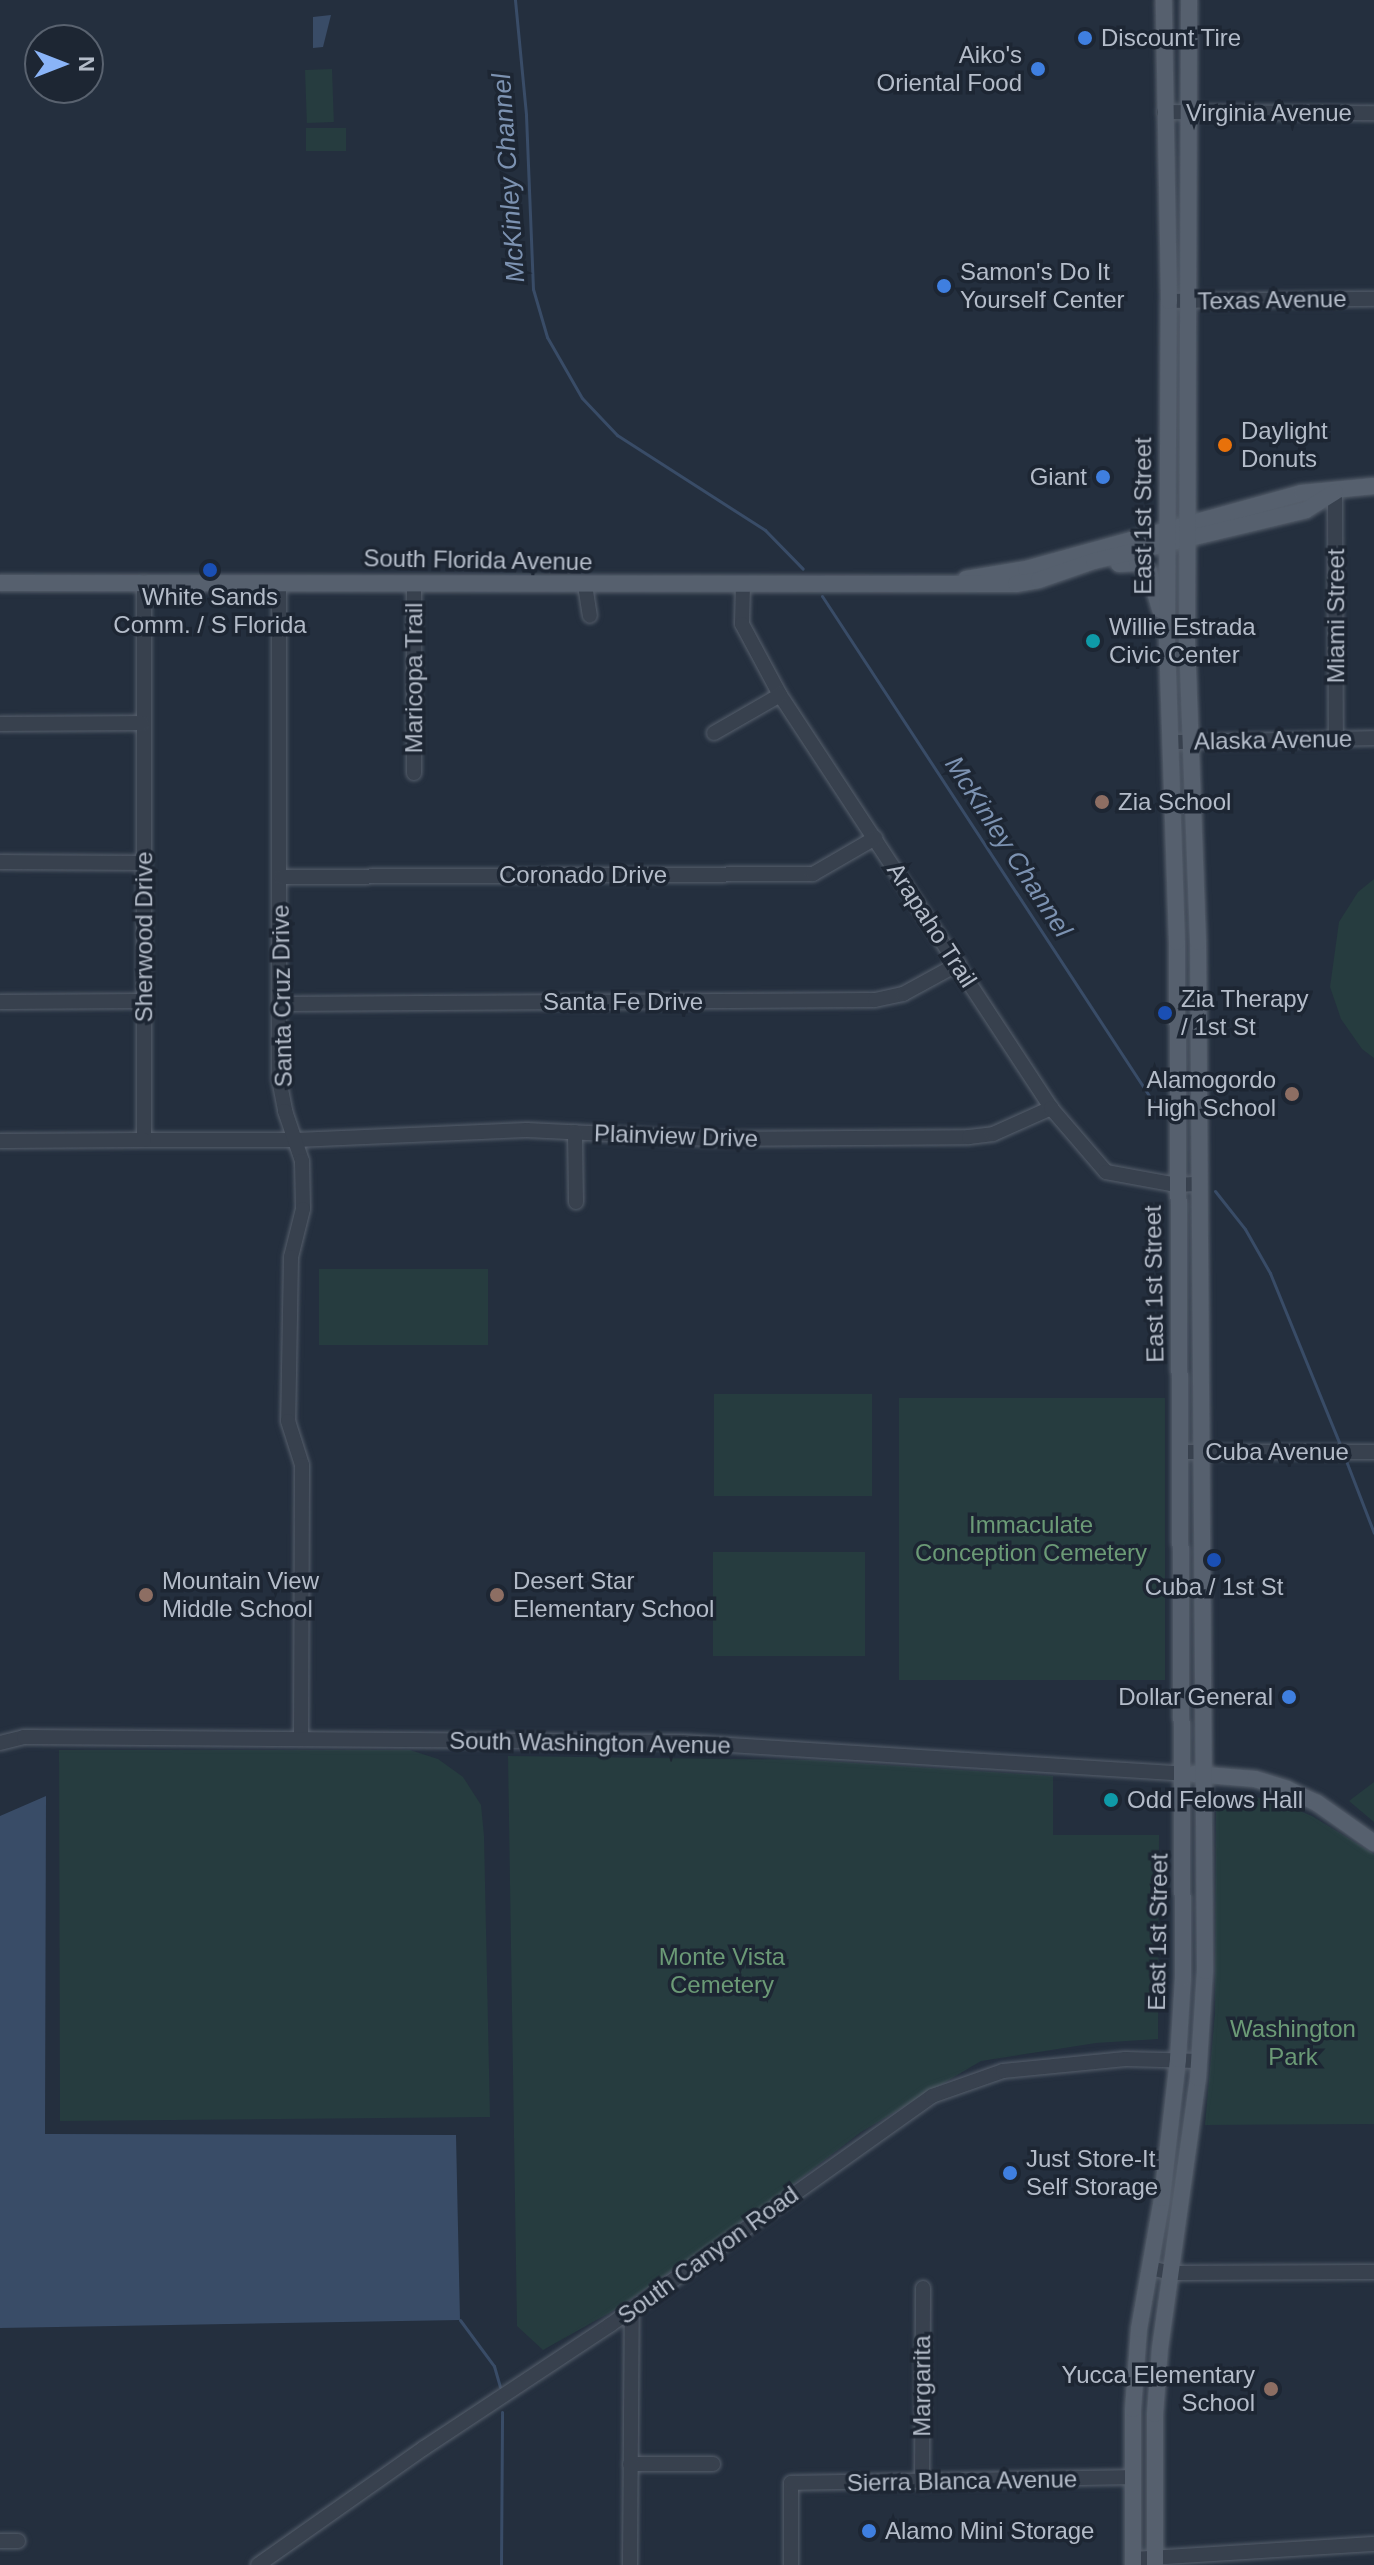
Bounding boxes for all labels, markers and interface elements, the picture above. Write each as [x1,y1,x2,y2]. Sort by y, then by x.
north arrow [24,24,104,104]
place label: Discount Tire [1101,24,1241,52]
marker: Discount Tire [1076,29,1094,47]
place label: Aiko's Oriental Food [877,41,1022,97]
text: N [74,56,99,72]
marker: Aiko's Oriental Food [1029,60,1047,78]
water label: McKinley Channel [486,72,532,284]
street label: Virginia Avenue [1185,99,1353,127]
place label: Samon's Do It Yourself Center [960,258,1125,314]
marker: Samon's Do It Yourself Center [935,277,953,295]
street label: Texas Avenue [1197,284,1347,316]
place label: Daylight Donuts [1241,417,1328,473]
marker: Daylight Donuts [1216,436,1234,454]
street label: East 1st Street [1129,437,1157,595]
place label: Giant [1030,463,1087,491]
marker: Giant [1094,468,1112,486]
street label: South Florida Avenue [363,544,593,576]
street label: Miami Street [1322,549,1350,683]
marker: White Sands Comm. / S Florida [201,561,219,579]
place label: White Sands Comm. / S Florida [113,583,307,639]
street label: Maricopa Trail [400,602,428,754]
place label: Willie Estrada Civic Center [1109,613,1256,669]
marker: Willie Estrada Civic Center [1084,632,1102,650]
street label: Alaska Avenue [1193,724,1353,756]
water label: McKinley Channel [938,751,1078,943]
place label: Zia School [1118,788,1231,816]
marker: Zia School [1093,793,1111,811]
street label: Sherwood Drive [130,852,158,1022]
street label: Arapaho Trail [881,857,983,993]
street label: Coronado Drive [499,861,667,889]
street label: Santa Cruz Drive [266,904,298,1088]
place label: Zia Therapy / 1st St [1181,985,1309,1041]
street label: Santa Fe Drive [543,988,703,1016]
marker: Zia Therapy / 1st St [1156,1004,1174,1022]
place label: Alamogordo High School [1147,1066,1276,1122]
marker: Alamogordo High School [1283,1085,1301,1103]
street label: Plainview Drive [594,1119,758,1153]
street label: East 1st Street [1138,1205,1170,1363]
street label: Cuba Avenue [1204,1438,1350,1466]
park label: Immaculate Conception Cemetery [915,1511,1147,1567]
marker: Cuba / 1st St [1205,1551,1223,1569]
place label: Mountain View Middle School [162,1567,319,1623]
place label: Desert Star Elementary School [513,1567,714,1623]
place label: Cuba / 1st St [1145,1573,1283,1601]
marker: Mountain View Middle School [137,1586,155,1604]
marker: Desert Star Elementary School [488,1586,506,1604]
place label: Dollar General [1118,1683,1273,1711]
marker: Dollar General [1280,1688,1298,1706]
street label: South Washington Avenue [448,1726,732,1760]
place label: Odd Felows Hall [1127,1786,1303,1814]
marker: Odd Felows Hall [1102,1791,1120,1809]
street label: East 1st Street [1142,1853,1174,2011]
park label: Monte Vista Cemetery [659,1943,785,1999]
park label: Washington Park [1230,2015,1356,2071]
place label: Just Store-It Self Storage [1026,2145,1158,2201]
marker: Just Store-It Self Storage [1001,2164,1019,2182]
street label: South Canyon Road [612,2180,804,2330]
street label: Margarita [908,2335,936,2437]
place label: Yucca Elementary School [1062,2361,1255,2417]
marker: Yucca Elementary School [1262,2380,1280,2398]
street label: Sierra Blanca Avenue [846,2465,1078,2497]
place label: Alamo Mini Storage [885,2517,1094,2545]
marker: Alamo Mini Storage [860,2522,878,2540]

